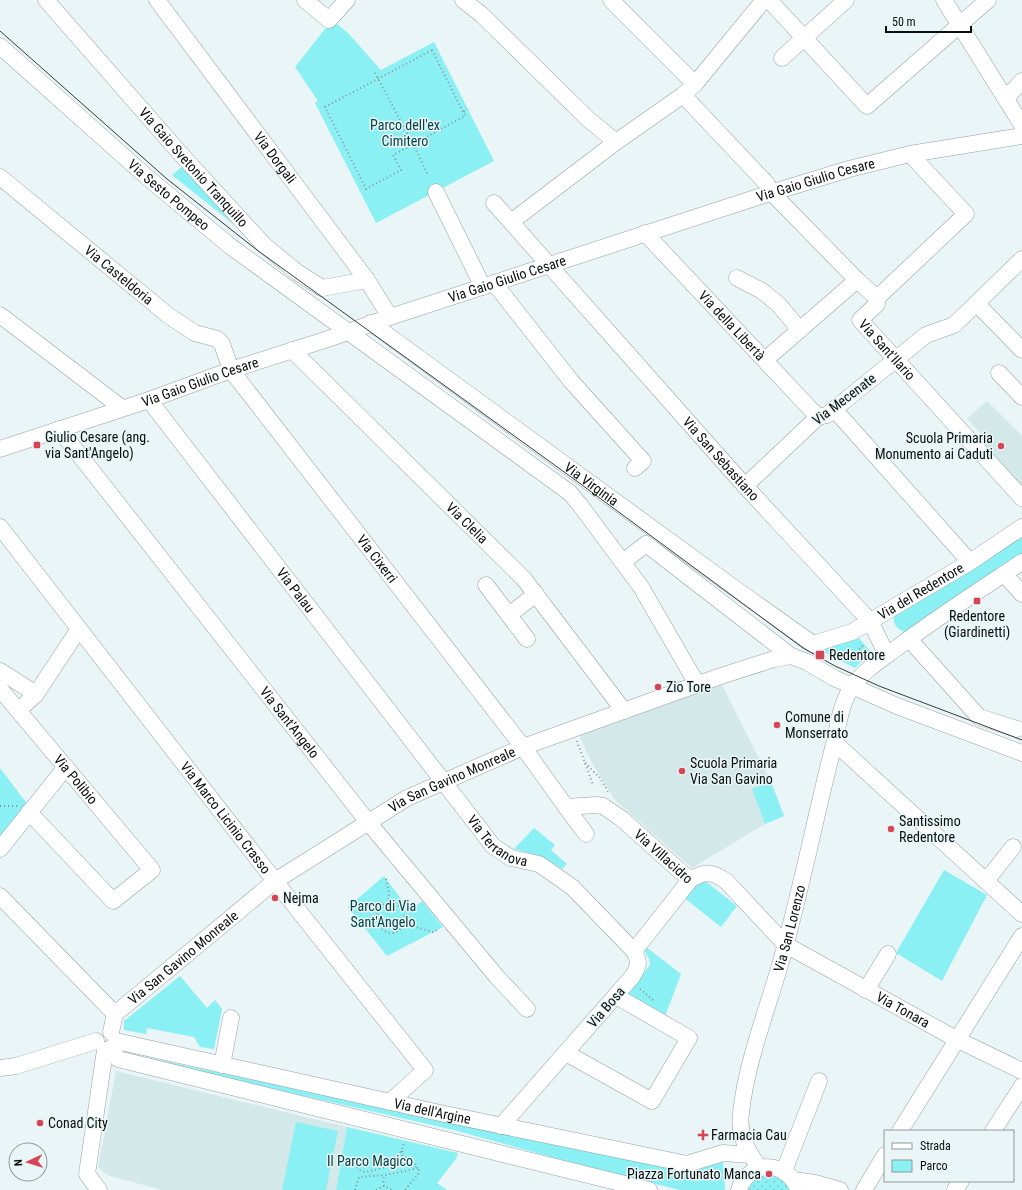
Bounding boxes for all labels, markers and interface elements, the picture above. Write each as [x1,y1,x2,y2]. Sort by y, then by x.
scale bar [886,8,971,34]
text: 50 m [892,15,916,29]
street label: Via Gaio Svetonio Tranquillo [136,104,251,230]
park label: Parco dell'ex Cimitero [370,117,440,149]
street label: Via Dorgali [251,129,300,187]
street label: Via Gaio Giulio Cesare [754,155,877,205]
street label: Via Sesto Pompeo [125,156,213,234]
street label: Via Casteldoria [81,242,157,308]
street label: Via Gaio Giulio Cesare [446,252,568,305]
street label: Via della Libertà [695,287,769,364]
street label: Via Sant'Ilario [855,316,919,383]
street label: Via Gaio Giulio Cesare [140,354,261,410]
street label: Via Mecenate [809,370,879,428]
street label: Via San Sebastiano [680,414,762,504]
place label: Giulio Cesare (ang. via Sant'Angelo) [45,429,150,462]
place label: Scuola Primaria Monumento ai Caduti [875,430,993,462]
marker: Giulio Cesare (ang. via Sant'Angelo) [32,440,42,450]
marker: Scuola Primaria Monumento ai Caduti [996,441,1006,451]
street label: Via Virginia [561,459,622,509]
street label: Via Clelia [443,499,491,547]
street label: Via Cixerri [354,532,401,586]
street label: Via del Redentore [875,559,967,623]
street label: Via Palau [273,565,318,616]
marker: Redentore (Giardinetti) [972,596,982,606]
place label: Redentore (Giardinetti) [944,608,1010,641]
place label: Redentore [829,647,885,663]
marker: Redentore [814,649,826,661]
place label: Zio Tore [666,679,711,695]
marker: Zio Tore [653,682,663,692]
street label: Via Sant'Angelo [257,683,322,761]
place label: Comune di Monserrato [785,709,848,741]
marker: Comune di Monserrato [772,720,782,730]
street label: Via San Gavino Monreale [386,743,518,816]
street label: Via Polibio [51,752,101,807]
place label: Scuola Primaria Via San Gavino [690,755,777,787]
street label: Via Marco Licinio Crasso [177,758,274,877]
marker: Scuola Primaria Via San Gavino [677,766,687,776]
street label: Via Terranova [464,812,529,869]
place label: Santissimo Redentore [899,813,961,845]
marker: Santissimo Redentore [886,824,896,834]
street label: Via Villacidro [631,826,696,887]
street label: Via San Lorenzo [770,883,808,974]
place label: Nejma [283,890,319,906]
marker: Nejma [270,893,280,903]
park label: Parco di Via Sant'Angelo [350,898,416,930]
street label: Via San Gavino Monreale [125,907,242,1008]
street label: Via Bosa [584,983,628,1031]
street label: Via Tonara [873,988,932,1031]
street label: Via dell'Argine [392,1095,473,1127]
place label: Conad City [48,1115,108,1131]
marker: Conad City [35,1118,45,1128]
place label: Farmacia Cau [711,1127,787,1143]
marker: Farmacia Cau [698,1130,708,1140]
legend [884,1130,1014,1182]
text: Strada [920,1139,951,1153]
north arrow [8,1142,48,1182]
park label: Il Parco Magico [327,1153,413,1169]
text: N [12,1159,25,1166]
text: Parco [920,1159,947,1173]
place label: Piazza Fortunato Manca [627,1166,761,1182]
marker: Piazza Fortunato Manca [764,1169,774,1179]

